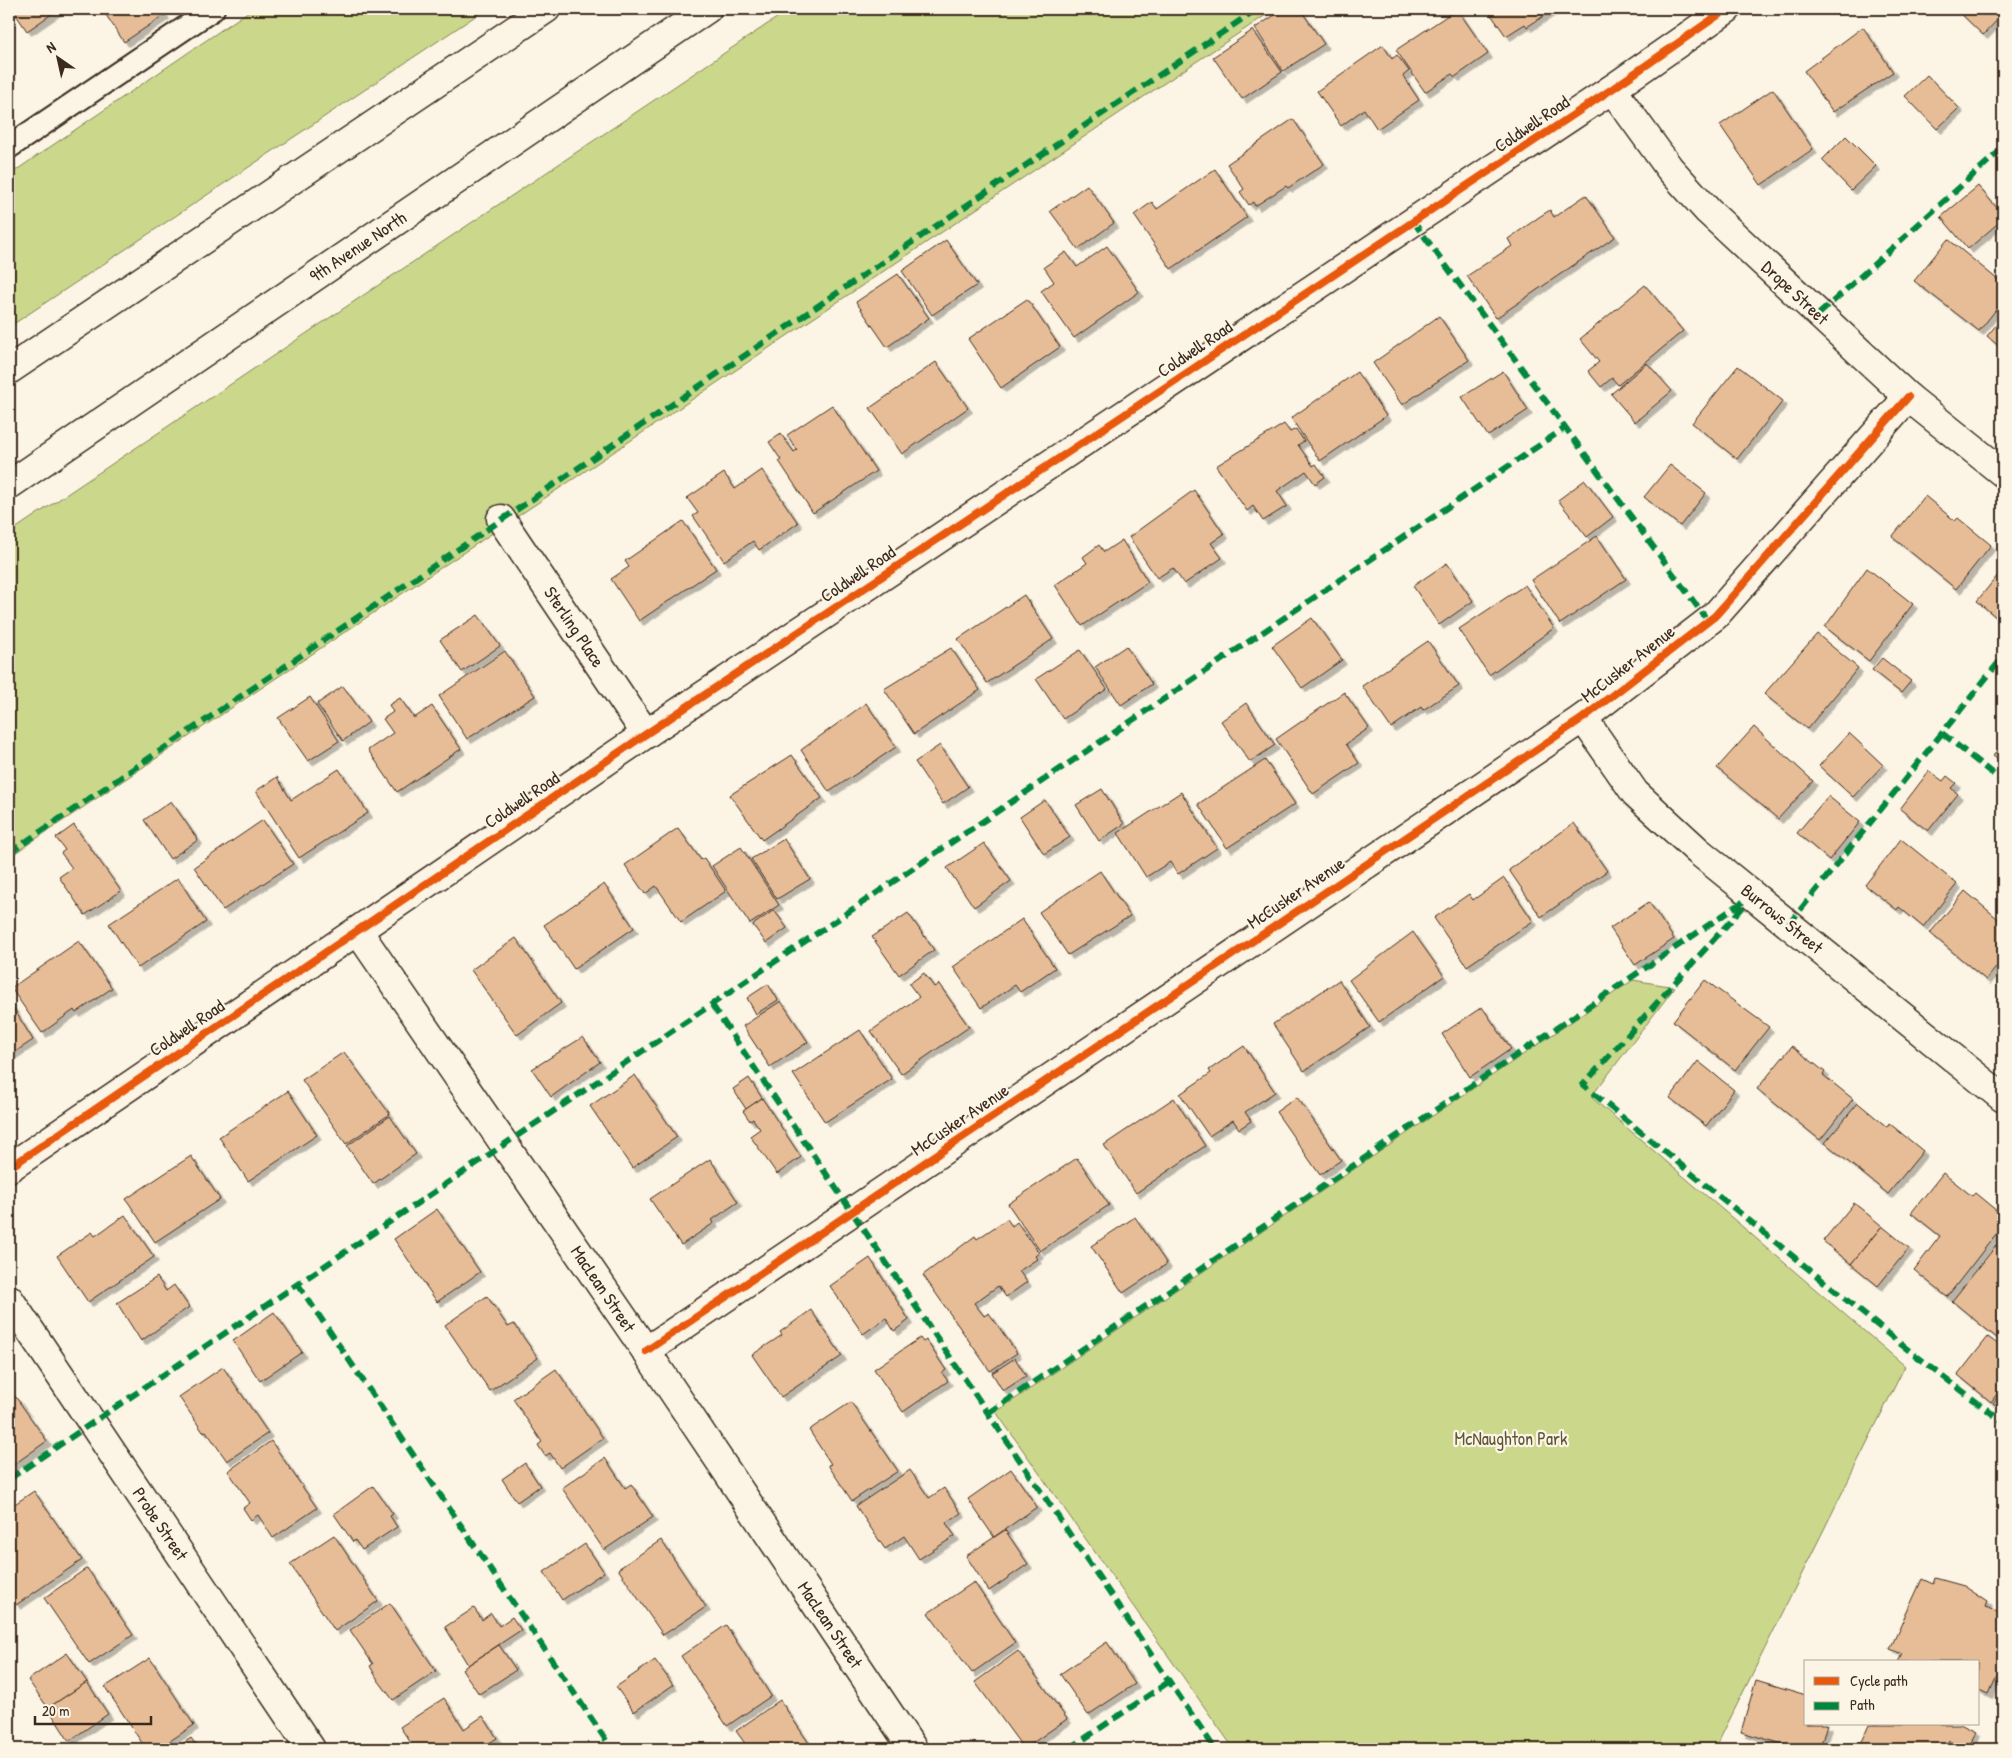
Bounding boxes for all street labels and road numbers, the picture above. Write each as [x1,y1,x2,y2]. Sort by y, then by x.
street label: Coldwell Road [1489,89,1574,158]
street label: 9th Avenue North [304,205,411,288]
street label: Drope Street [1756,255,1835,331]
street label: Coldwell Road [1152,314,1237,383]
street label: Coldwell Road [815,539,900,608]
street label: Sterling Place [538,581,611,672]
street label: McCusker Avenue [1575,619,1680,708]
street label: Coldwell Road [479,765,564,834]
street label: McCusker Avenue [1242,851,1350,935]
street label: Burrows Street [1736,878,1829,960]
street label: Coldwell Road [144,993,229,1062]
street label: McCusker Avenue [906,1078,1014,1162]
street label: MacLean Street [565,1240,642,1338]
street label: Probe Street [127,1482,195,1566]
street label: MacLean Street [792,1576,869,1674]

